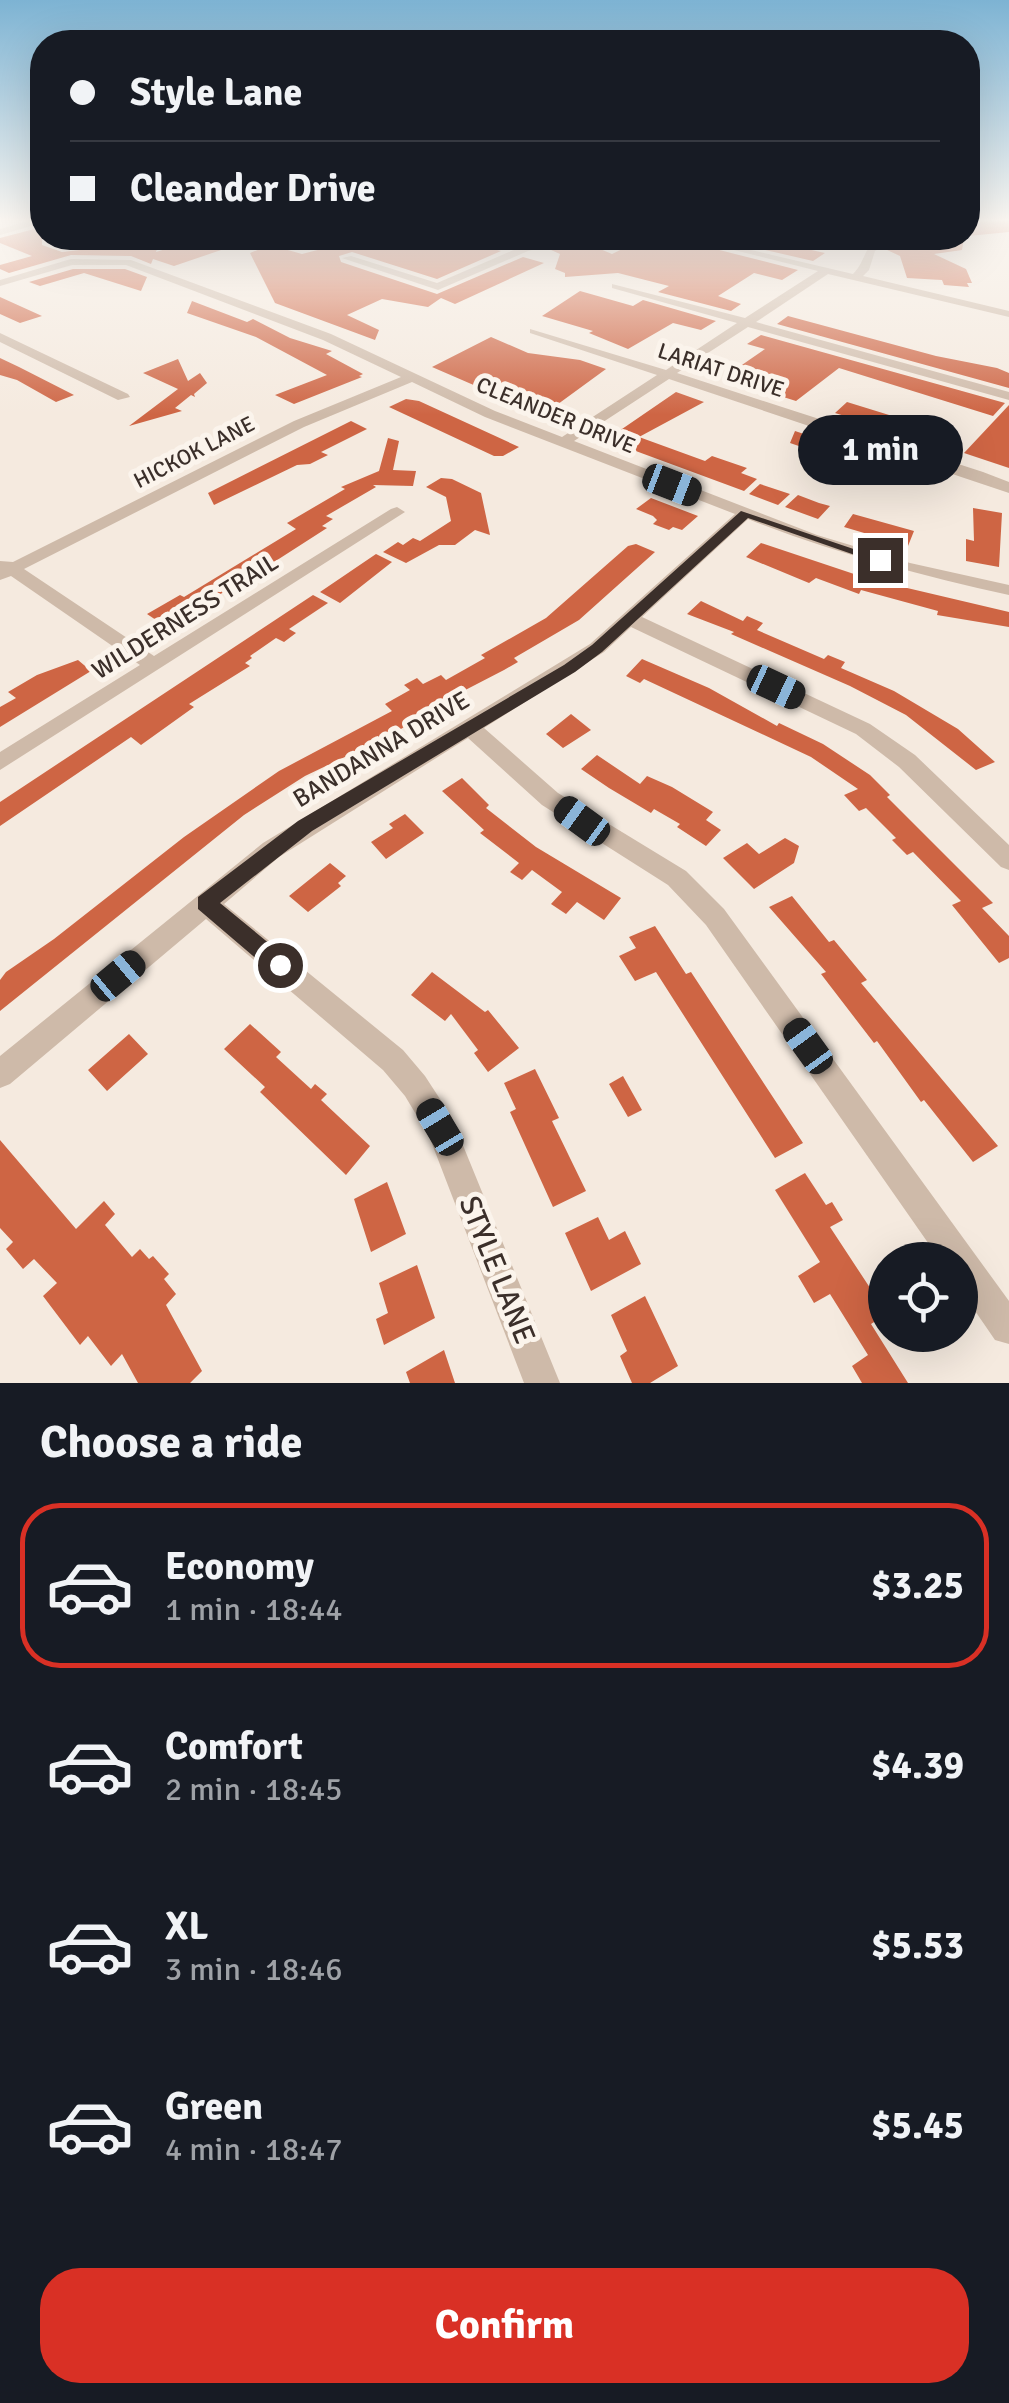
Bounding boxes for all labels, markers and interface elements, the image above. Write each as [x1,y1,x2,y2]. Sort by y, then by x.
text: Style Lane [130,69,302,116]
text: Cleander Drive [130,165,376,212]
street label: LARIAT DRIVE [654,337,788,403]
street label: CLEANDER DRIVE [473,371,639,459]
street label: HICKOK LANE [129,410,259,494]
callout: 1 min [798,415,962,485]
text: 1 min [842,430,919,469]
car [639,460,705,510]
route end [858,538,903,583]
street label: WILDERNESS TRAIL [86,546,284,686]
car [742,661,810,713]
street label: BANDANNA DRIVE [287,684,475,814]
car [549,791,615,851]
route start [258,943,303,988]
car [85,945,151,1007]
car [778,1013,838,1079]
car [412,1094,468,1160]
street label: STYLE LANE [451,1191,543,1349]
map controls [868,1242,978,1352]
button: locate [868,1242,978,1352]
text: Choose a ride [40,1415,303,1470]
icon: car [45,1541,135,1631]
text: Economy [165,1543,314,1590]
text: $3.25 [871,1562,964,1609]
text: 1 min · 18:44 [165,1590,343,1629]
icon: car [45,1721,135,1811]
text: Comfort [165,1723,303,1770]
text: $4.39 [871,1742,964,1789]
text: 2 min · 18:45 [165,1770,343,1809]
icon: car [45,1901,135,1991]
text: XL [165,1903,208,1950]
text: $5.53 [871,1922,964,1969]
text: 3 min · 18:46 [165,1950,343,1989]
icon: car [45,2081,135,2171]
text: Green [165,2083,263,2130]
text: $5.45 [871,2102,964,2149]
text: 4 min · 18:47 [165,2130,343,2169]
button: Confirm [40,2268,969,2383]

